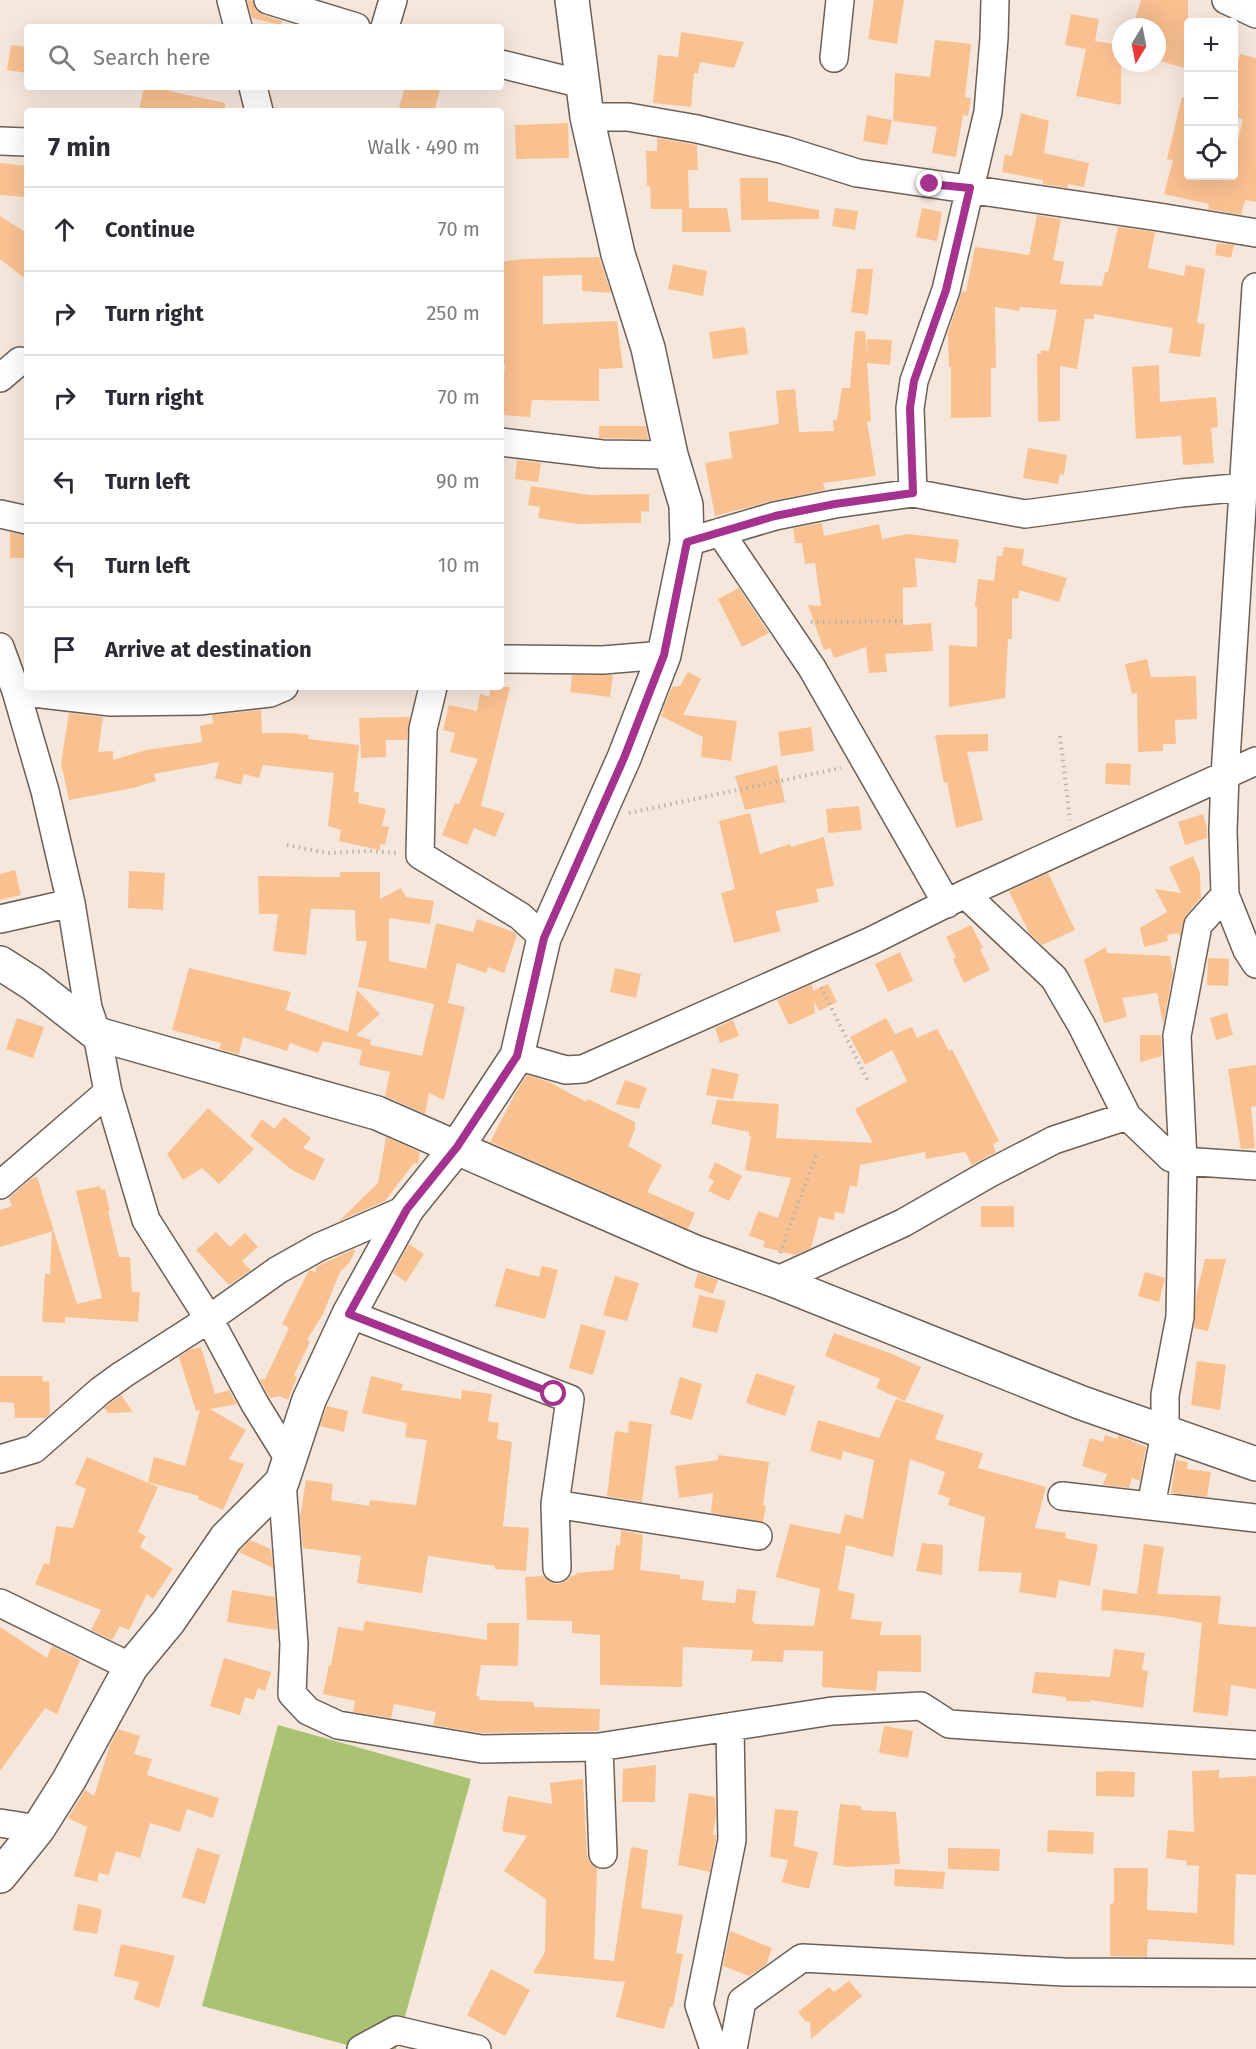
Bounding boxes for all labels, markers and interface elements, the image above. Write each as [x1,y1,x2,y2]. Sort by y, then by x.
north arrow [1112,18,1166,72]
map controls [1184,18,1238,180]
button: + [1184,18,1238,72]
search box [24,24,504,90]
icon: search [45,41,78,74]
text: Search here [93,44,211,71]
button: − [1184,72,1238,126]
button: locate [1184,126,1238,180]
text: 7 min [48,132,111,163]
text: Walk · 490 m [368,135,480,159]
route end [916,170,942,196]
icon: ahead [48,213,81,246]
text: Continue [105,216,195,243]
text: 70 m [438,217,480,241]
icon: right [48,297,81,330]
text: Turn right [105,300,204,327]
text: 250 m [426,301,480,325]
icon: right [48,381,81,414]
text: Turn right [105,384,204,411]
text: 70 m [438,385,480,409]
icon: left [48,465,81,498]
text: Turn left [105,468,190,495]
text: 90 m [436,469,480,493]
icon: left [48,549,81,582]
text: Turn left [105,552,190,579]
text: 10 m [438,553,480,577]
icon: arrive [48,633,81,666]
text: Arrive at destination [105,636,312,663]
route start [540,1380,566,1406]

